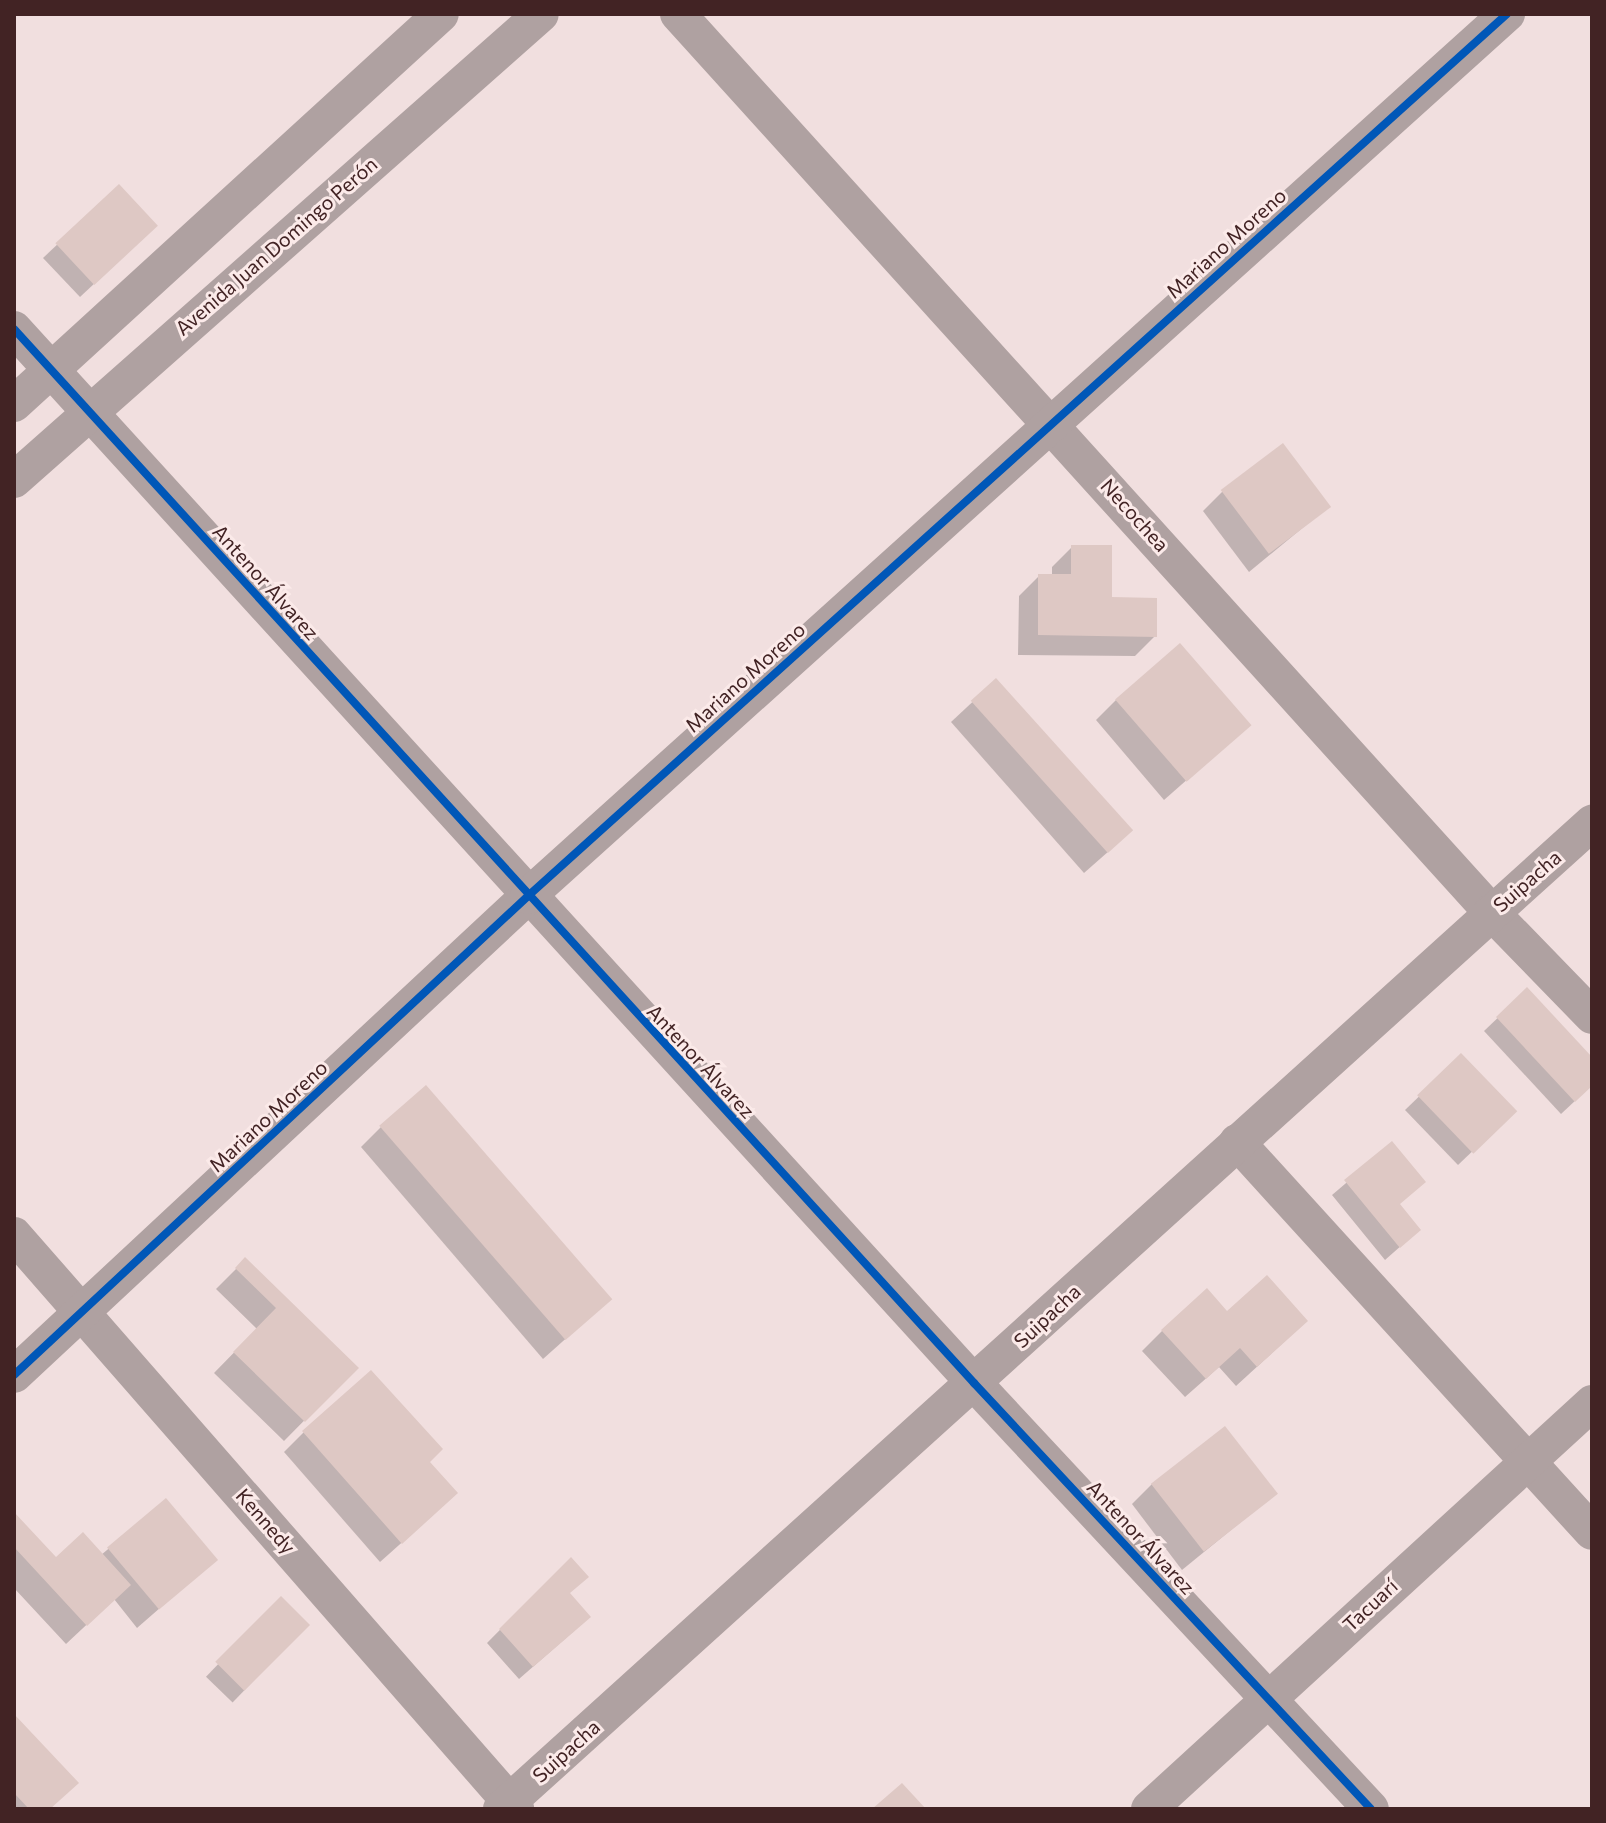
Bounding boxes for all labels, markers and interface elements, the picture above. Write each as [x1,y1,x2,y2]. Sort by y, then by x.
street label: Avenida Juan Domingo Perón [170,152,382,340]
street label: Mariano Moreno [1161,183,1291,303]
street label: Necochea [1096,474,1174,556]
street label: Antenor Álvarez [208,519,324,645]
street label: Mariano Moreno [680,617,810,737]
street label: Suipacha [1488,845,1566,917]
street label: Antenor Álvarez [642,999,760,1123]
street label: Mariano Moreno [204,1055,332,1177]
street label: Suipacha [1009,1279,1085,1353]
street label: Antenor Álvarez [1082,1475,1200,1599]
street label: Kennedy [231,1483,301,1559]
street label: Tacuarí [1338,1574,1402,1636]
street label: Suipacha [527,1715,605,1787]

